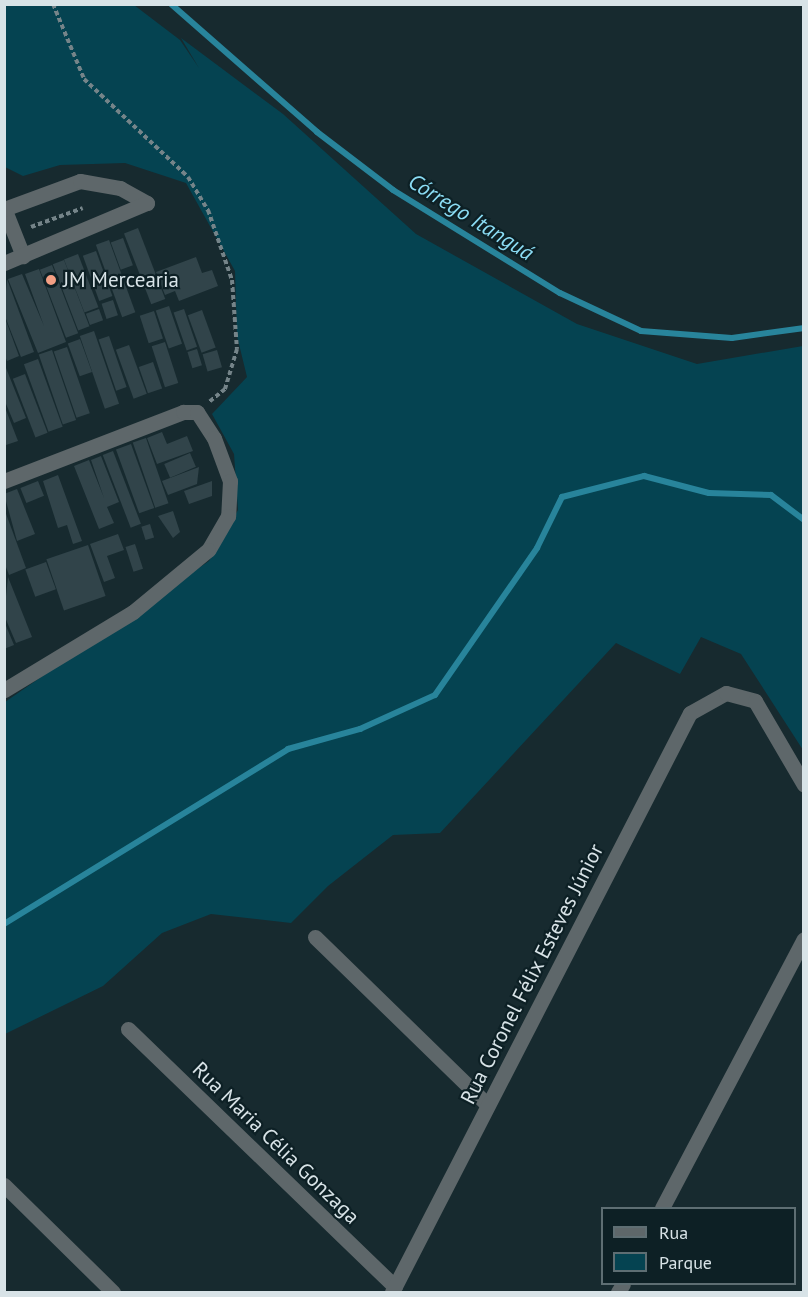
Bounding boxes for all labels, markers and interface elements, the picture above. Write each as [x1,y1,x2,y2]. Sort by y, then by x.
water label: Córrego Itanguá [403,168,539,266]
place label: JM Mercearia [63,267,179,293]
marker: JM Mercearia [44,273,58,287]
street label: Rua Coronel Félix Esteves Júnior [455,839,609,1109]
street label: Rua Maria Célia Gonzaga [187,1057,365,1229]
legend [601,1207,796,1285]
text: Rua [659,1221,688,1244]
text: Parque [659,1251,712,1274]

